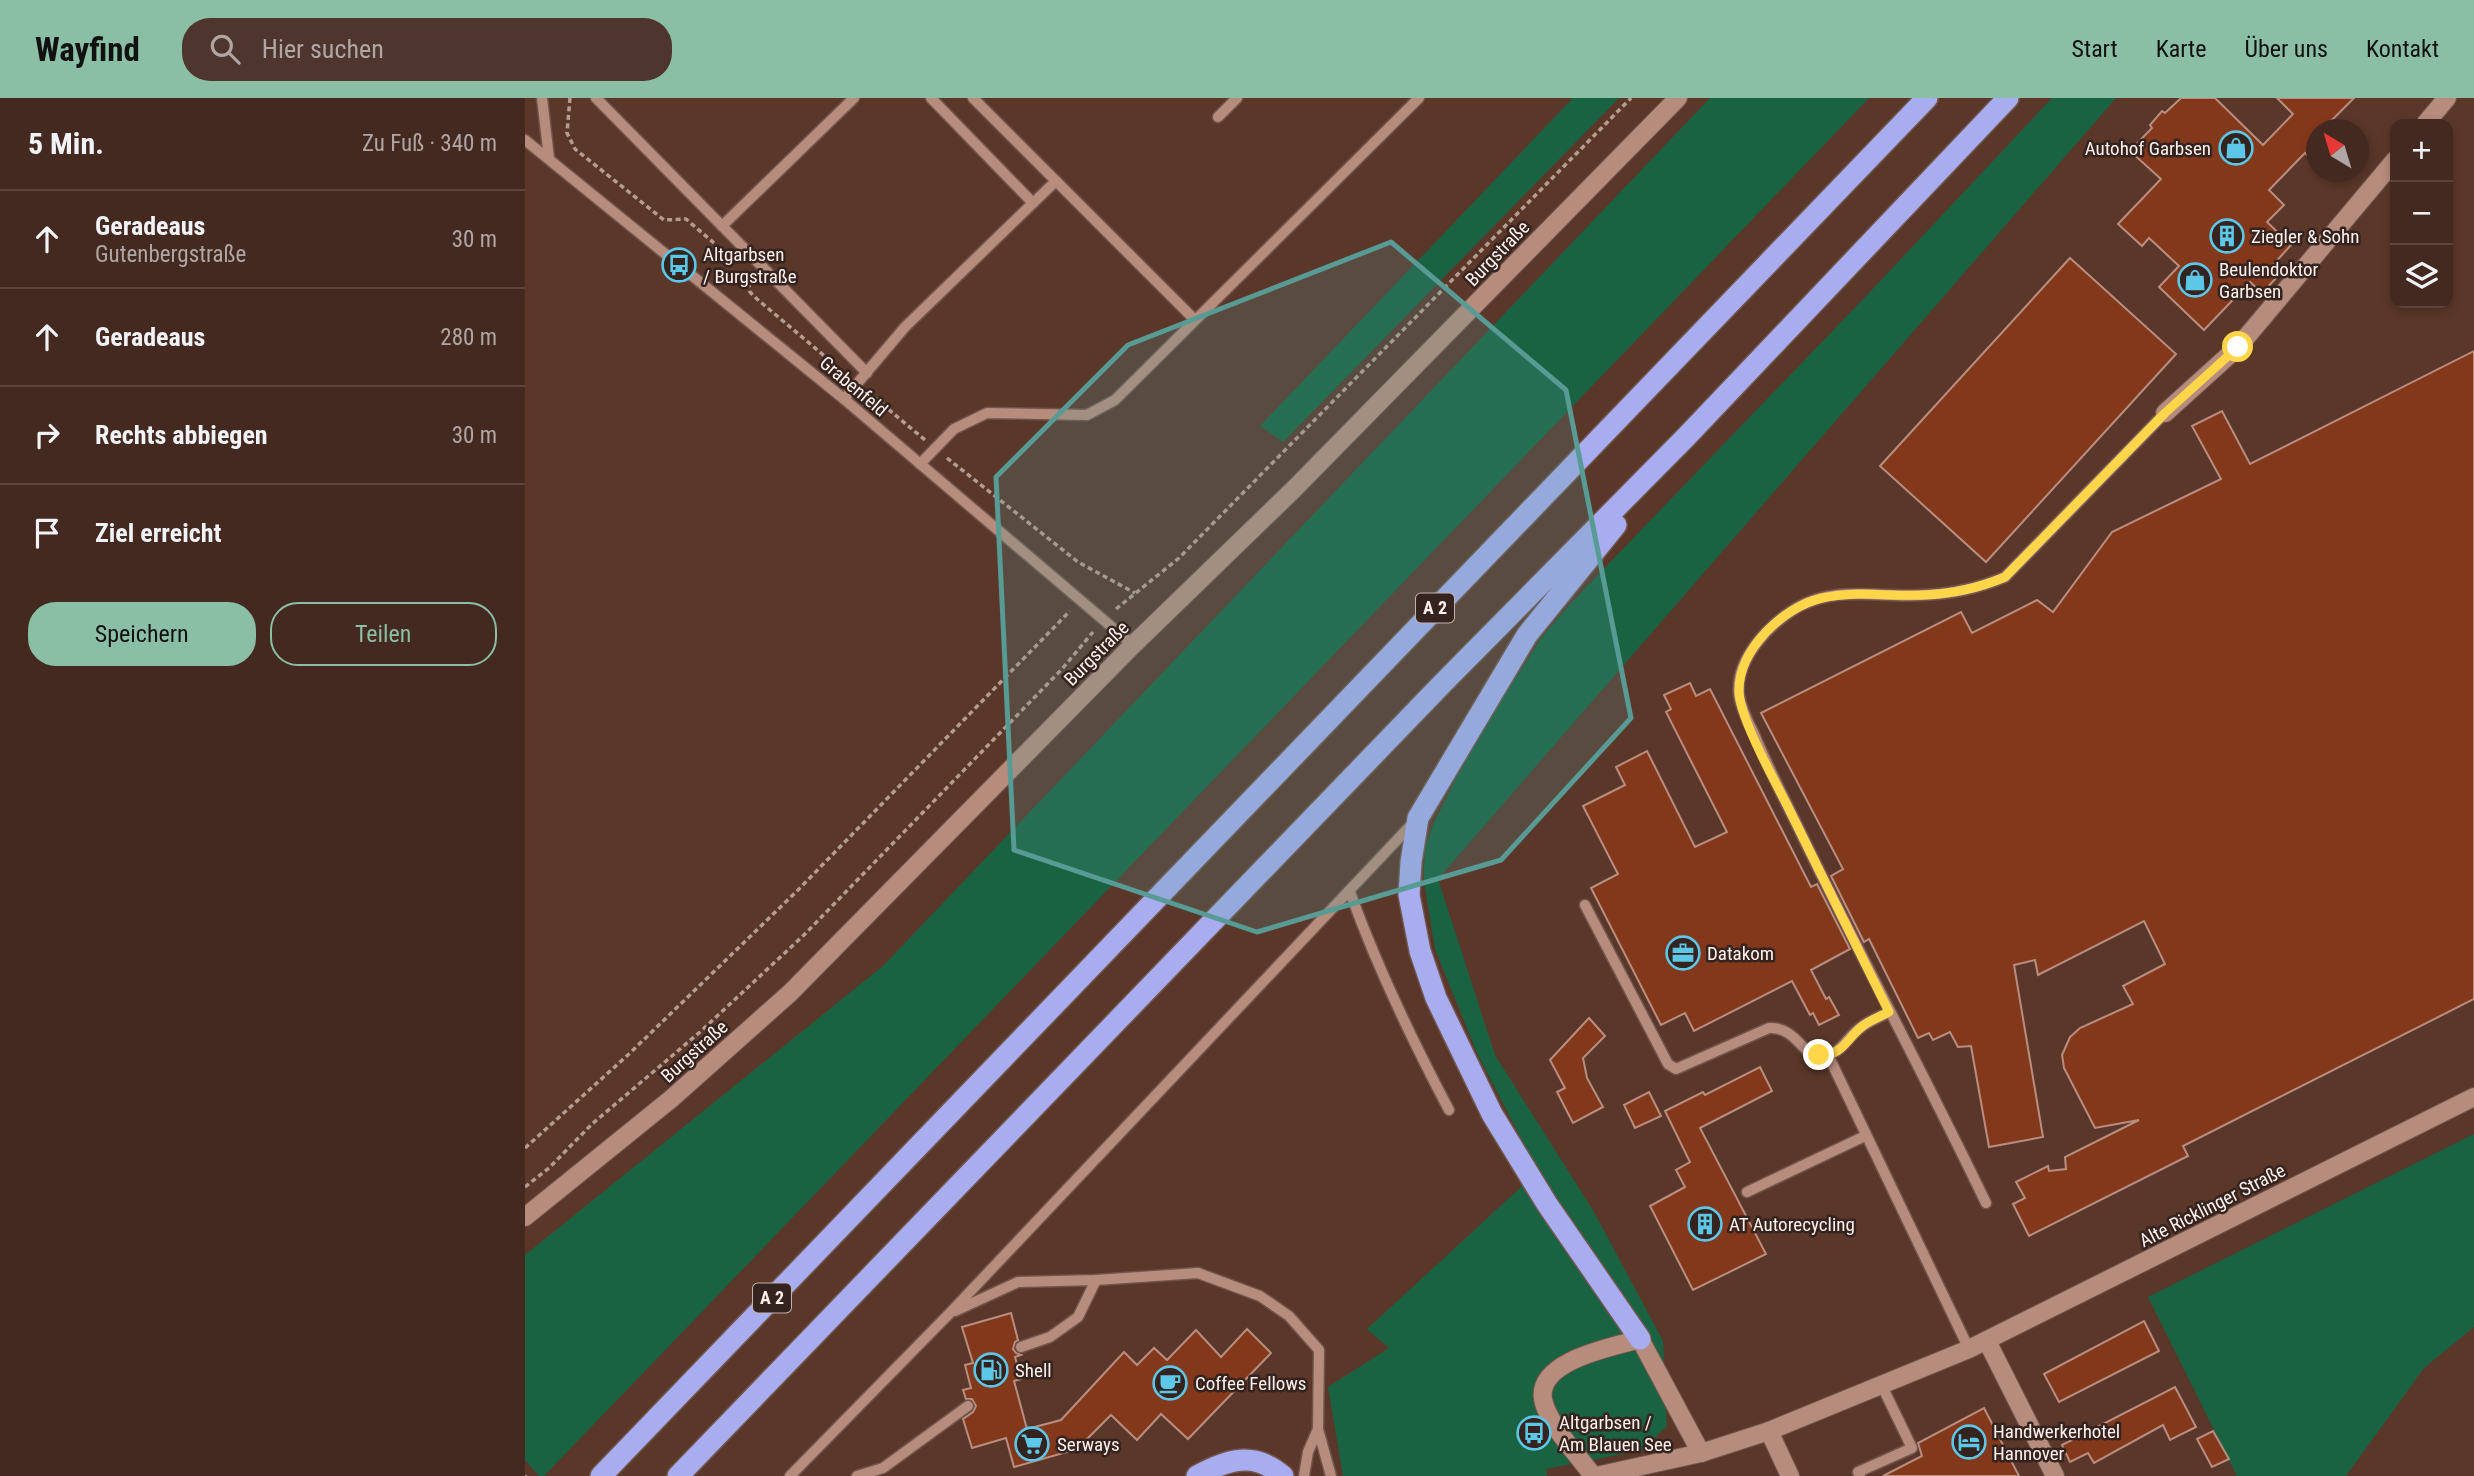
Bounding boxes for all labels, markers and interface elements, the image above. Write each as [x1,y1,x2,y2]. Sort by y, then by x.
search box [182,18,672,81]
text: Wayfind [35,30,140,69]
icon: search [206,30,244,68]
text: Hier suchen [262,34,384,64]
text: Start [2072,35,2118,63]
text: Karte [2156,35,2206,63]
text: Über uns [2244,35,2328,63]
text: Kontakt [2366,35,2439,63]
north arrow [2306,119,2369,182]
map controls [2390,119,2453,308]
button: + [2390,119,2453,182]
text: 5 Min. [28,126,104,161]
shop icon: Autohof Garbsen [2217,129,2255,167]
text: Zu Fuß · 340 m [362,130,497,157]
place label: Autohof Garbsen [2085,137,2211,160]
button: − [2390,182,2453,245]
text: Geradeaus [95,211,205,241]
street label: Burgstraße [1461,216,1534,291]
building icon: Ziegler & Sohn [2208,217,2246,255]
icon: ahead [28,220,66,258]
place label: Ziegler & Sohn [2251,225,2359,248]
text: 30 m [452,226,497,253]
text: Gutenbergstraße [95,241,246,268]
place label: Altgarbsen / Burgstraße [703,243,797,288]
button: layers [2390,245,2453,308]
bus stop icon: Altgarbsen / Burgstraße [660,246,698,284]
place label: Beulendoktor Garbsen [2219,258,2318,303]
shop icon: Beulendoktor Garbsen [2176,261,2214,299]
icon: ahead [28,318,66,356]
text: Geradeaus [95,322,205,352]
text: 280 m [440,324,497,351]
route start [2222,331,2253,362]
street label: Grabenfeld [815,351,892,421]
icon: right [28,416,66,454]
text: Rechts abbiegen [95,420,268,450]
text: 30 m [452,422,497,449]
icon: arrive [28,514,66,552]
text: Ziel erreicht [95,518,221,548]
road number: A 2 [1416,594,1454,622]
button: Speichern [28,602,256,666]
button: Teilen [270,602,497,666]
street label: Burgstraße [1059,616,1134,691]
office icon: Datakom [1664,934,1702,972]
place label: Datakom [1707,942,1774,965]
street label: Burgstraße [656,1015,733,1087]
route end [1803,1039,1834,1070]
street label: Alte Ricklinger Straße [2135,1159,2289,1252]
building icon: AT Autorecycling [1686,1205,1724,1243]
place label: AT Autorecycling [1729,1213,1855,1236]
road number: A 2 [753,1283,791,1312]
fuel station icon: Shell [972,1351,1010,1389]
place label: Shell [1015,1359,1052,1382]
cafe icon: Coffee Fellows [1151,1364,1189,1402]
place label: Coffee Fellows [1195,1372,1306,1395]
place label: Altgarbsen / Am Blauen See [1559,1411,1672,1456]
bus stop icon: Altgarbsen / Am Blauen See [1515,1414,1553,1452]
place label: Handwerkerhotel Hannover [1993,1420,2120,1465]
hotel icon: Handwerkerhotel Hannover [1950,1423,1988,1461]
supermarket icon: Serways [1013,1425,1051,1463]
place label: Serways [1057,1433,1120,1456]

